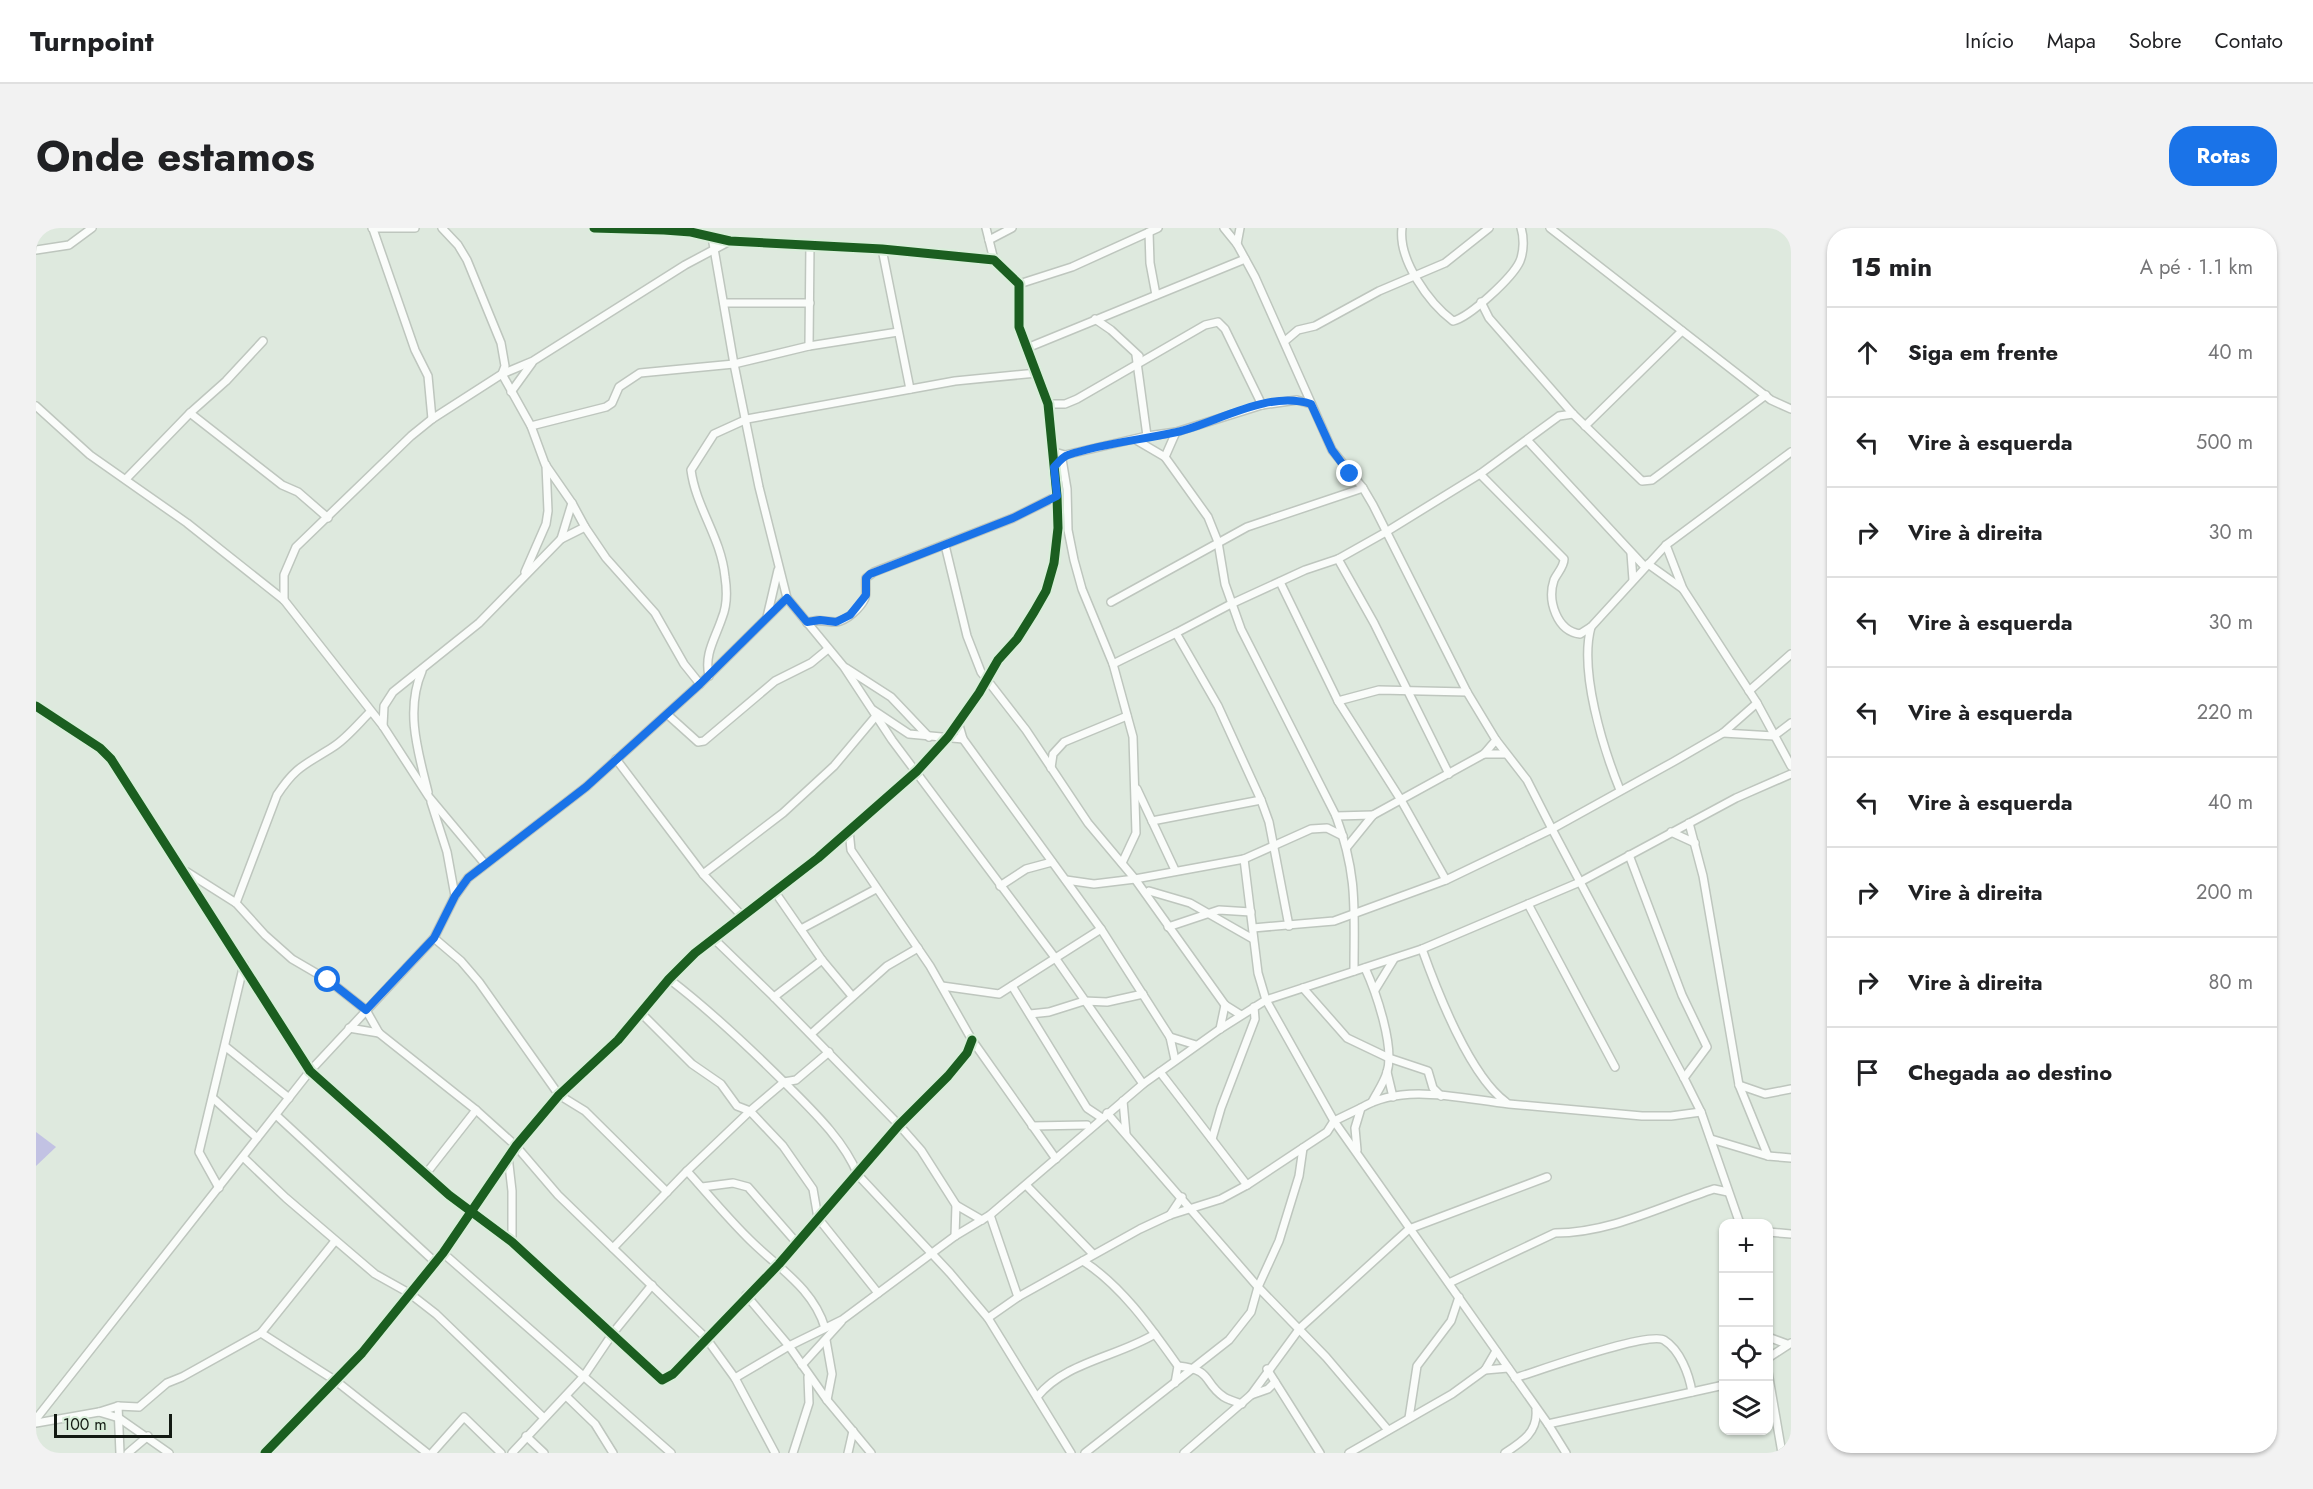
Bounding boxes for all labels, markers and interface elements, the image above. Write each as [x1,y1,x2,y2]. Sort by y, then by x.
text: Turnpoint [30,21,154,62]
text: Início [1965,26,2014,56]
text: Mapa [2047,26,2096,56]
text: Sobre [2129,26,2181,56]
text: Contato [2214,26,2283,56]
text: Onde estamos [36,126,315,187]
button: Rotas [2169,126,2277,186]
text: 15 min [1851,248,1932,286]
text: A pé · 1.1 km [2140,253,2253,282]
icon: ahead [1851,336,1884,369]
text: Siga em frente [1908,336,2058,368]
text: 40 m [2208,338,2253,367]
icon: left [1851,426,1884,459]
text: Vire à esquerda [1908,426,2073,458]
text: 500 m [2196,428,2253,457]
route end [1336,460,1362,486]
icon: right [1851,516,1884,549]
text: Vire à direita [1908,516,2043,548]
text: 30 m [2208,518,2253,547]
icon: left [1851,606,1884,639]
text: Vire à esquerda [1908,606,2073,638]
text: 30 m [2208,608,2253,637]
icon: left [1851,696,1884,729]
text: Vire à esquerda [1908,696,2073,728]
text: 220 m [2197,698,2253,727]
icon: left [1851,786,1884,819]
text: Vire à esquerda [1908,786,2073,818]
text: 40 m [2208,788,2253,817]
icon: right [1851,876,1884,909]
text: Vire à direita [1908,876,2043,908]
text: 200 m [2196,878,2253,907]
route start [314,966,340,992]
icon: right [1851,966,1884,999]
text: Vire à direita [1908,966,2043,998]
text: 80 m [2208,968,2253,997]
icon: arrive [1851,1056,1884,1089]
text: Chegada ao destino [1908,1056,2112,1088]
map controls [1719,1219,1773,1435]
button: + [1719,1219,1773,1273]
button: − [1719,1273,1773,1327]
button: locate [1719,1327,1773,1381]
button: layers [1719,1381,1773,1435]
scale bar [54,1411,172,1438]
text: 100 m [63,1413,107,1436]

